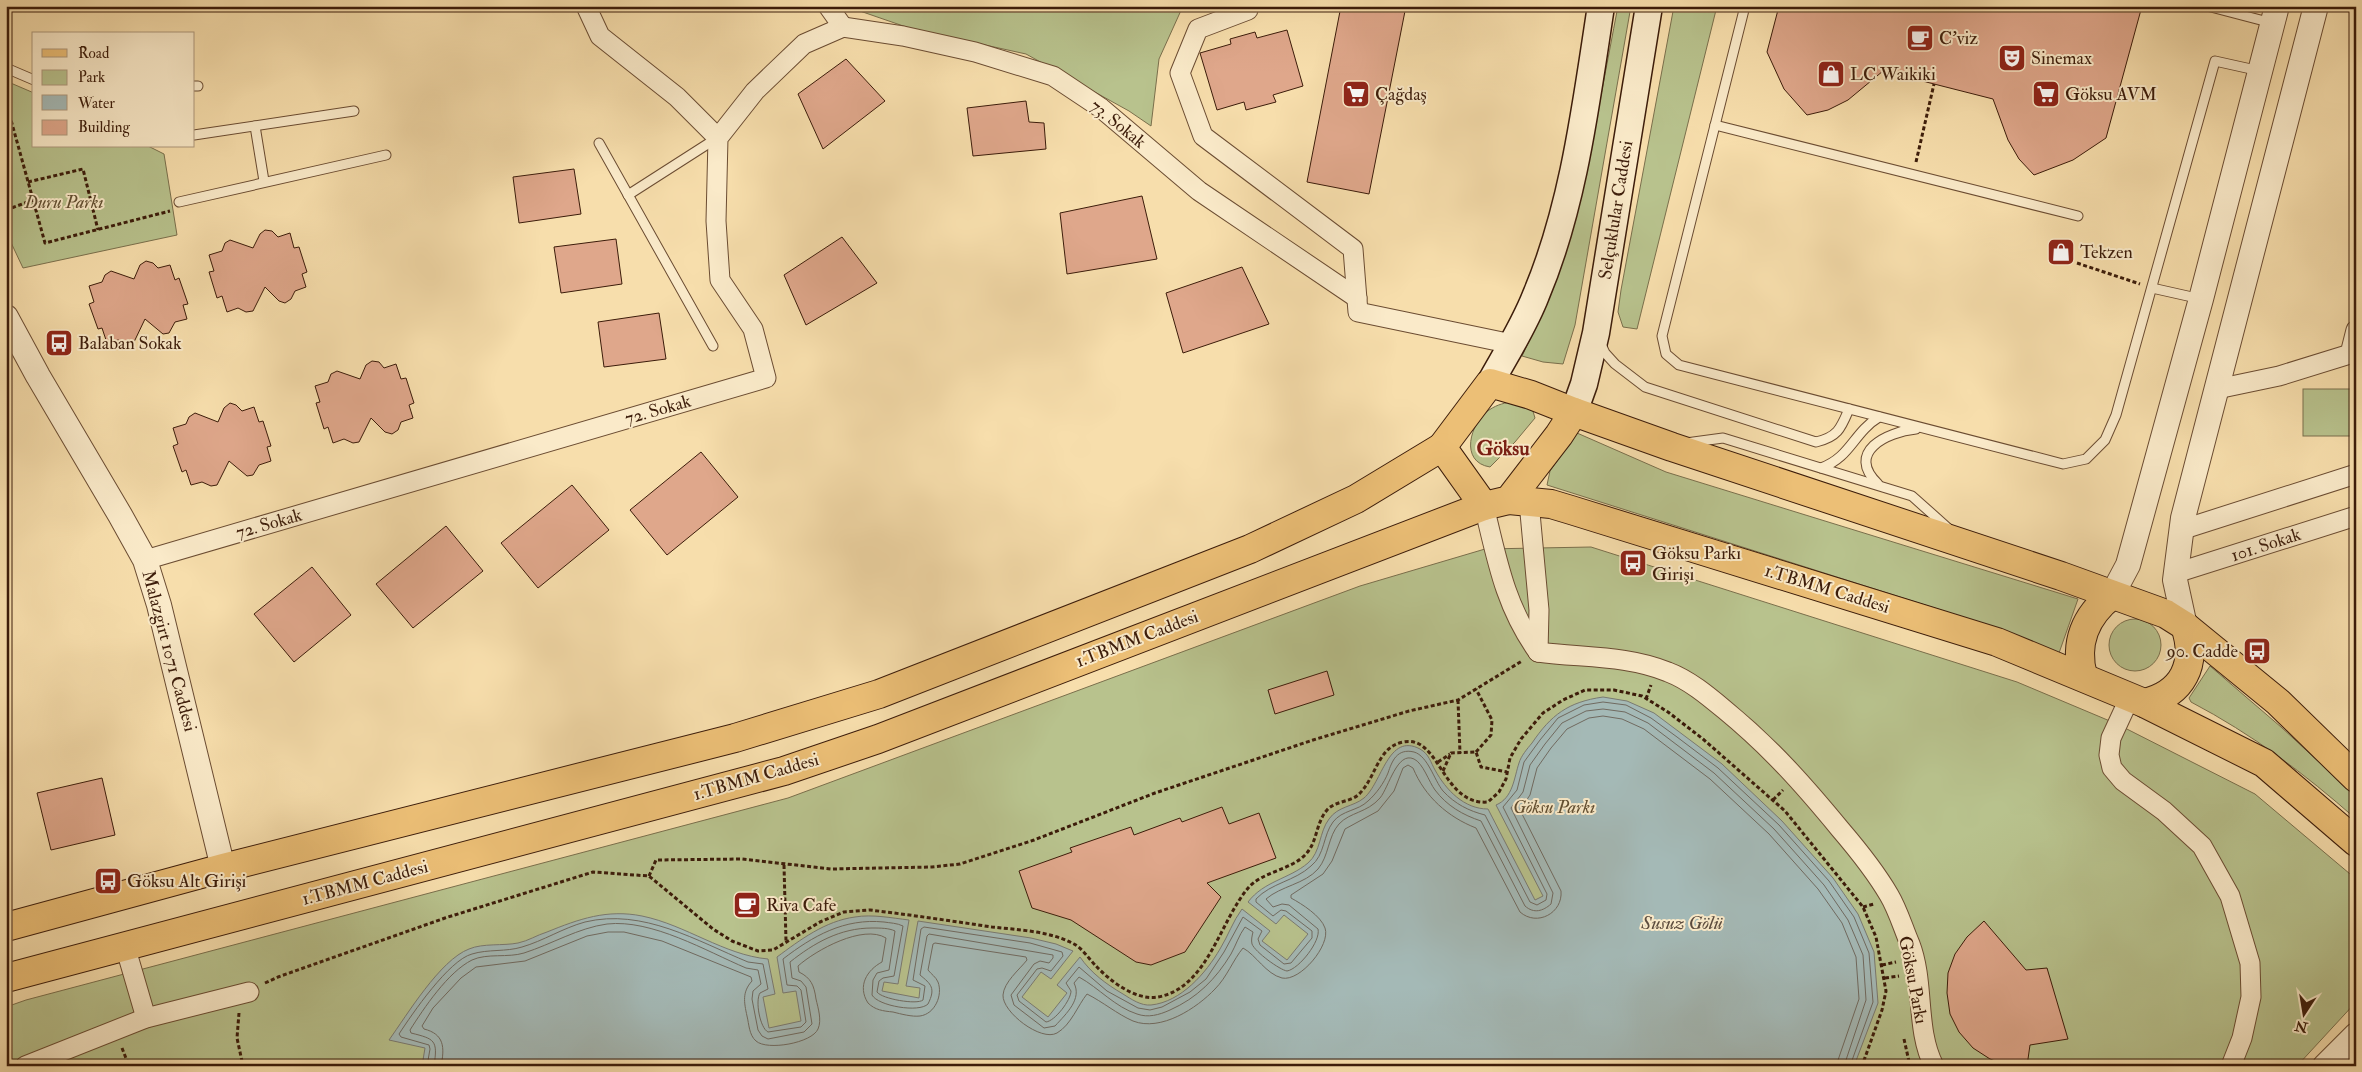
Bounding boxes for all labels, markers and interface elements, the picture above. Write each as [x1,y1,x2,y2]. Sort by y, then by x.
cafe icon: C'viz [1905,23,1935,53]
place label: C'viz [1939,27,1978,50]
legend [32,32,195,148]
theatre icon: Sinemax [1997,43,2027,73]
text: Road [78,44,110,63]
place label: Sinemax [2031,47,2092,70]
shop icon: LC Waikiki [1816,59,1846,89]
place label: LC Waikiki [1850,63,1936,86]
text: Park [78,68,105,87]
supermarket icon: Çağdaş [1341,79,1371,109]
supermarket icon: Göksu AVM [2031,79,2061,109]
place label: Çağdaş [1375,83,1427,106]
place label: Göksu AVM [2065,83,2157,106]
text: Water [77,94,115,113]
street label: 73. Sokak [1085,94,1151,154]
text: Building [78,118,130,137]
street label: Selçuklular Caddesi [1594,139,1638,281]
park label: Duru Parkı [24,191,103,214]
shop icon: Tekzen [2046,237,2076,267]
place label: Tekzen [2080,241,2133,264]
bus stop icon: Balaban Sokak [44,328,74,358]
place label: Balaban Sokak [78,332,182,355]
street label: 72. Sokak [622,390,694,430]
district label: Göksu [1477,436,1530,461]
street label: 72. Sokak [233,504,305,544]
street label: 101. Sokak [2228,523,2304,567]
place label: Göksu Parkı Girişi [1652,542,1741,586]
bus stop icon: Göksu Parkı Girişi [1618,548,1648,578]
street label: 1.TBMM Caddesi [1762,559,1893,619]
street label: Malazgirt 1071 Caddesi [136,568,202,734]
street label: 1.TBMM Caddesi [1072,605,1202,673]
bus stop icon: 90. Cadde [2242,636,2272,666]
place label: 90. Cadde [2165,640,2238,663]
street label: 1.TBMM Caddesi [691,748,822,806]
park label: Göksu Parkı [1513,796,1595,819]
street label: 1.TBMM Caddesi [299,855,431,911]
bus stop icon: Göksu Alt Girişi [93,866,123,896]
place label: Göksu Alt Girişi [127,870,247,893]
cafe icon: Riva Cafe [732,890,762,920]
place label: Riva Cafe [766,894,837,917]
water label: Susuz Gölü [1640,911,1724,935]
street label: Göksu Parkı [1893,934,1933,1026]
north arrow [2280,990,2330,1040]
text: N [2293,1017,2310,1036]

